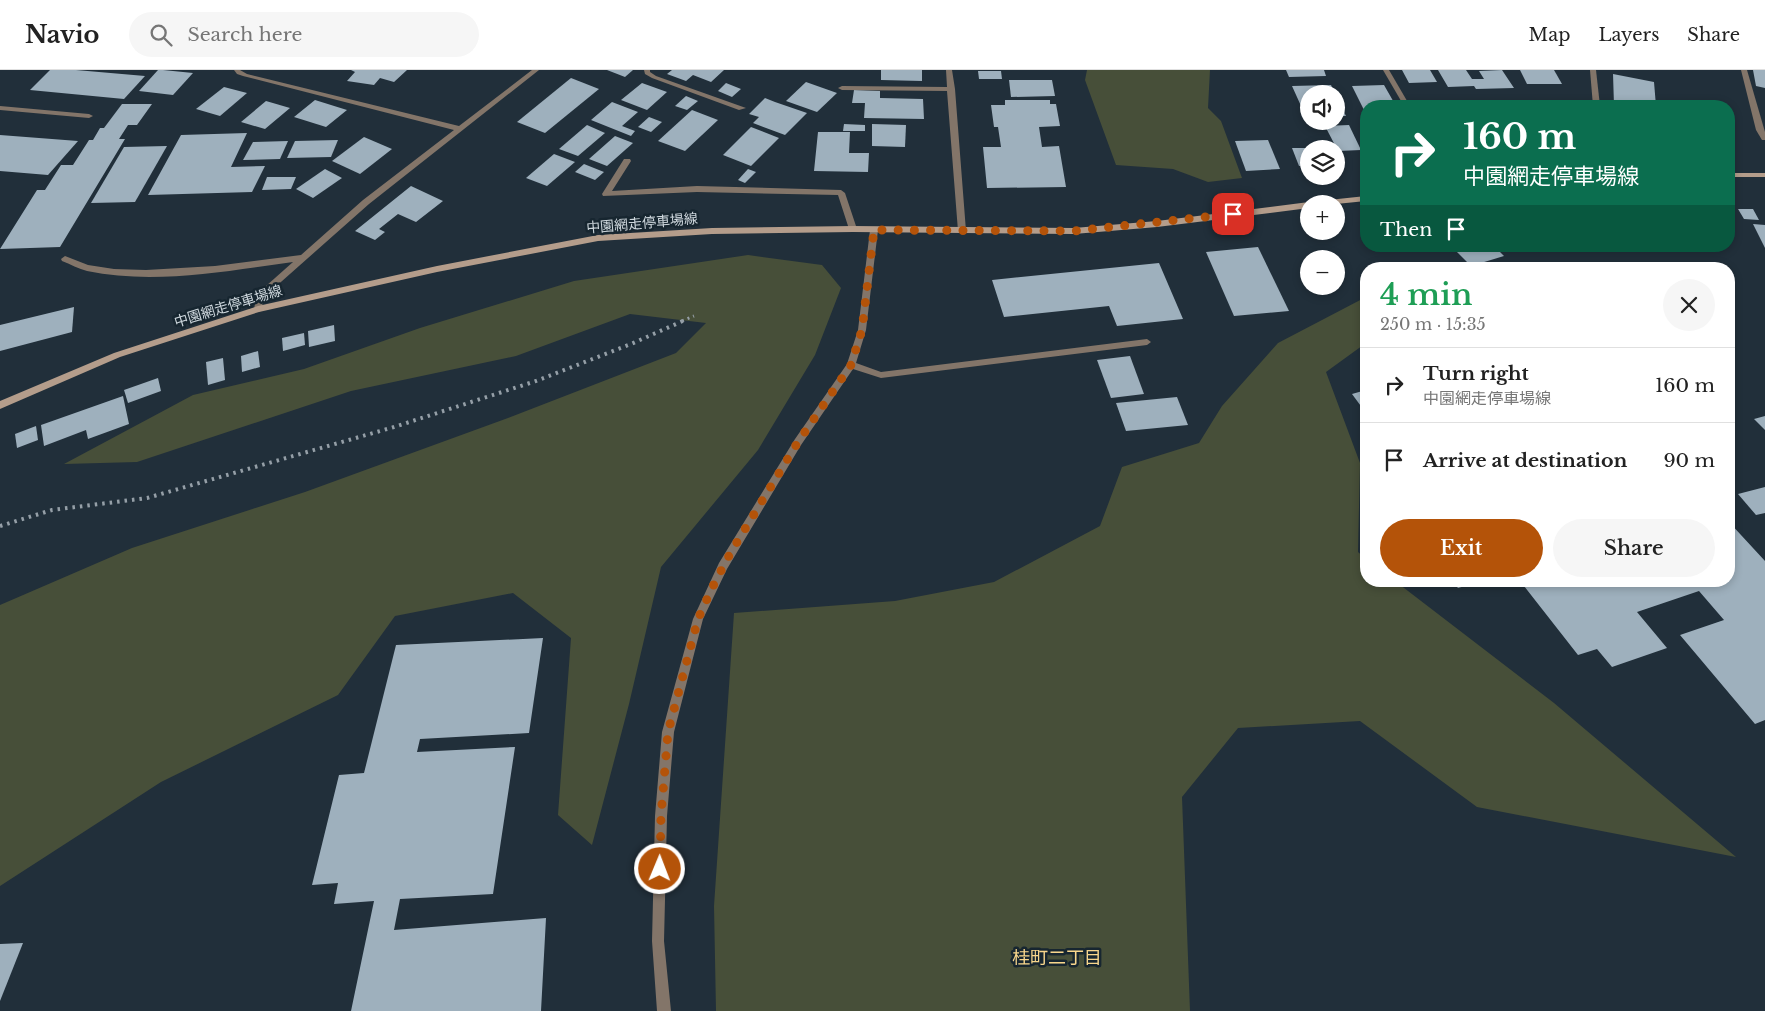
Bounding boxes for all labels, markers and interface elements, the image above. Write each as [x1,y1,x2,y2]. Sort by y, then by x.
search box [129,12,479,57]
text: Navio [25,20,99,49]
icon: search [147,21,175,49]
text: Search here [187,23,302,46]
text: Map [1529,24,1570,46]
text: Layers [1598,24,1659,46]
text: Share [1687,24,1740,46]
map controls [1300,85,1345,295]
button: sound [1300,85,1345,130]
text: 160 m [1463,115,1576,158]
icon: right [1380,120,1445,185]
button: layers [1300,140,1345,185]
text: 中園網走停車場線 [1463,163,1639,190]
pin [1212,193,1254,235]
button: + [1300,195,1345,240]
icon: arrive [1219,200,1247,228]
street label: 中園網走停車場線 [585,209,699,237]
icon: arrive [1442,215,1470,243]
text: Then [1380,218,1432,241]
button: − [1300,250,1345,295]
text: 4 min [1380,276,1472,313]
button: close [1663,279,1715,331]
street label: 中園網走停車場線 [172,281,284,331]
text: 250 m · 15:35 [1380,314,1486,334]
text: Turn right [1423,362,1529,385]
icon: right [1380,371,1408,399]
text: 160 m [1655,374,1715,397]
text: 中園網走停車場線 [1423,388,1551,408]
icon: arrive [1380,446,1408,474]
text: Arrive at destination [1423,449,1627,472]
text: 90 m [1663,449,1715,472]
button: Exit [1380,519,1543,577]
button: Share [1553,519,1715,577]
position arrow [633,842,685,894]
district label: 桂町二丁目 [1012,947,1102,969]

